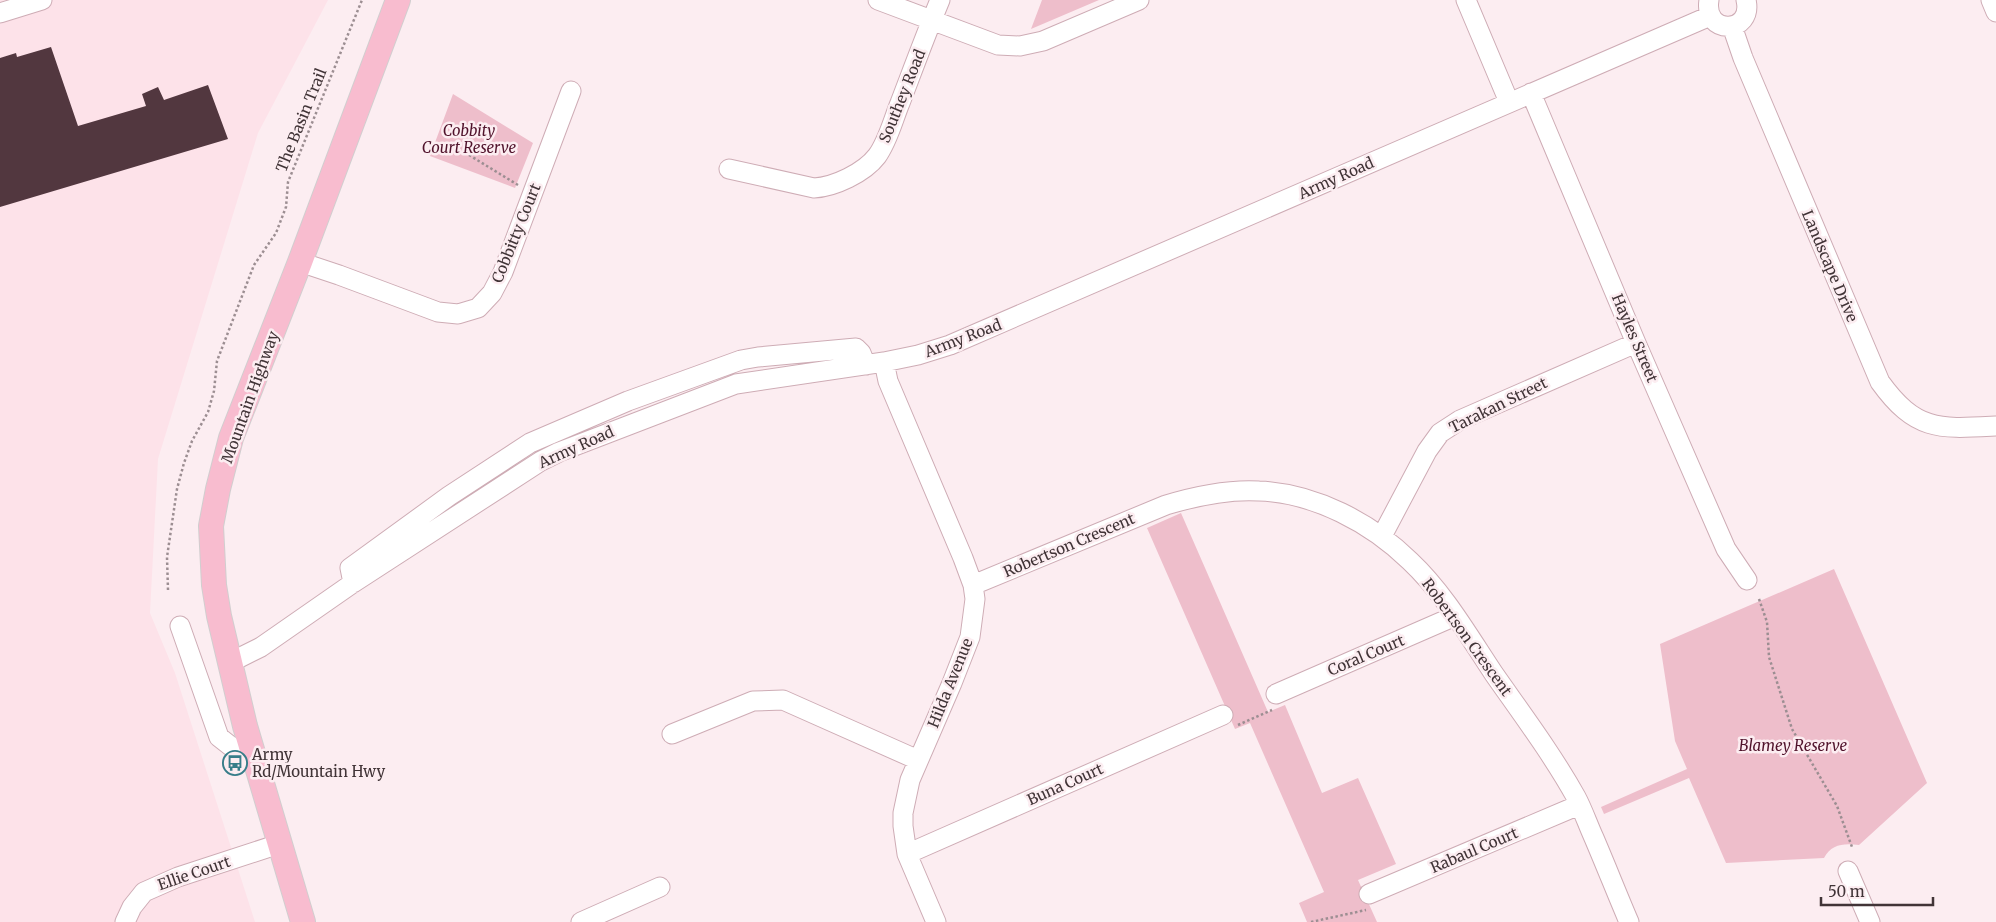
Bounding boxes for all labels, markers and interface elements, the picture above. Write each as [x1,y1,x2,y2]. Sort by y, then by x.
street label: Southey Road [875,46,929,146]
street label: The Basin Trail [272,65,331,175]
park label: Cobbity Court Reserve [422,121,516,157]
street label: Army Road [1294,153,1377,203]
street label: Cobbitty Court [487,180,545,285]
street label: Landscape Drive [1798,207,1862,325]
street label: Hayles Street [1608,291,1662,385]
street label: Army Road [921,315,1004,362]
street label: Mountain Highway [217,328,283,466]
street label: Tarakan Street [1446,373,1550,437]
street label: Army Road [534,422,617,472]
street label: Robertson Crescent [1001,509,1138,581]
street label: Robertson Crescent [1418,574,1516,700]
street label: Coral Court [1325,630,1407,680]
street label: Hilda Avenue [923,635,977,731]
park label: Blamey Reserve [1739,736,1847,755]
place label: Army Rd/Mountain Hwy [251,745,385,781]
bus stop icon: Army Rd/Mountain Hwy [222,750,248,776]
street label: Buna Court [1024,759,1106,809]
street label: Rabaul Court [1427,823,1521,877]
street label: Ellie Court [155,852,233,894]
scale bar [1821,874,1934,906]
text: 50 m [1828,882,1865,901]

